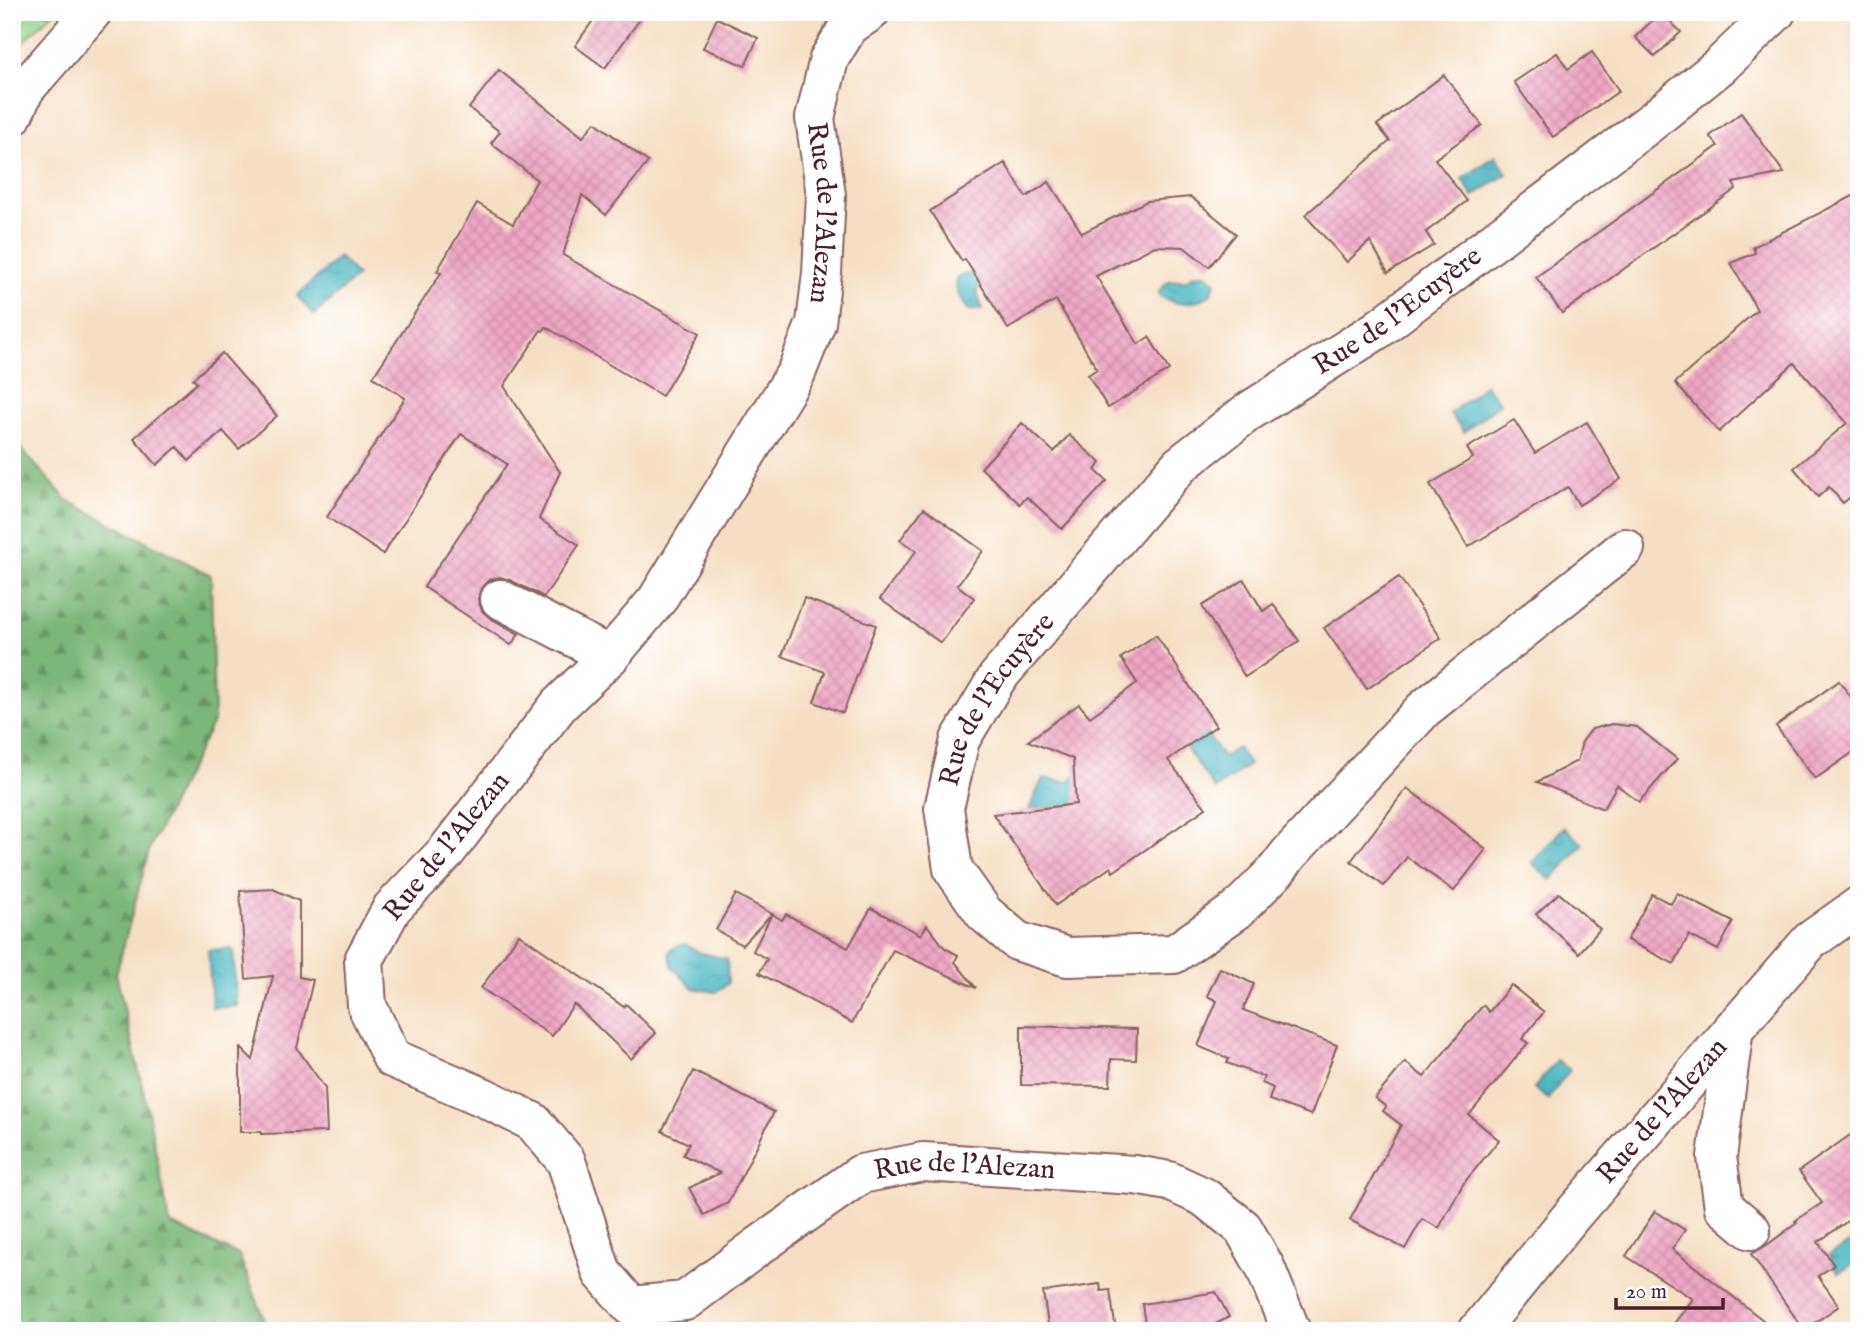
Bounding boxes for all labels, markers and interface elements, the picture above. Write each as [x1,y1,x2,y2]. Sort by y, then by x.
street label: Rue de l'Alezan [798,120,844,306]
street label: Rue de l'Ecuyère [1307,239,1489,383]
street label: Rue de l'Ecuyère [932,606,1063,790]
street label: Rue de l'Alezan [376,765,518,929]
street label: Rue de l'Alezan [1589,1031,1735,1191]
street label: Rue de l'Alezan [871,1144,1056,1189]
scale bar [1616,1266,1722,1310]
text: 20 m [1626,1279,1667,1306]

